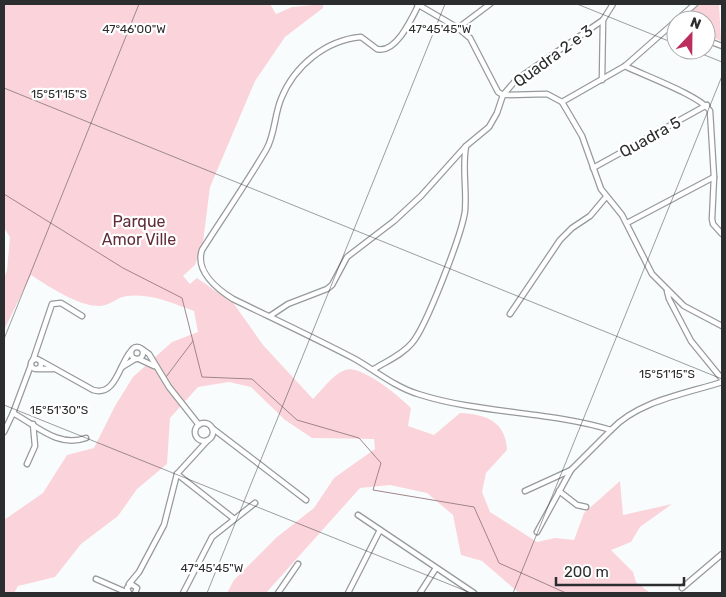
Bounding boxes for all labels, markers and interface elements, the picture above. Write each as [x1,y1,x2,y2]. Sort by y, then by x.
north arrow [666,10,716,60]
text: N [688,14,704,33]
street label: Quadra 2 e 3 [510,21,596,91]
text: 47°46'00"W [102,22,166,36]
text: 47°45'45"W [409,22,472,36]
text: 15°51'15"S [31,87,87,101]
street label: Quadra 5 [616,112,684,162]
park label: Parque Amor Ville [102,212,176,249]
text: 15°51'15"S [639,367,695,381]
text: 15°51'30"S [30,403,88,417]
scale bar [556,554,684,586]
text: 47°45'45"W [181,561,244,575]
text: 200 m [564,563,609,581]

